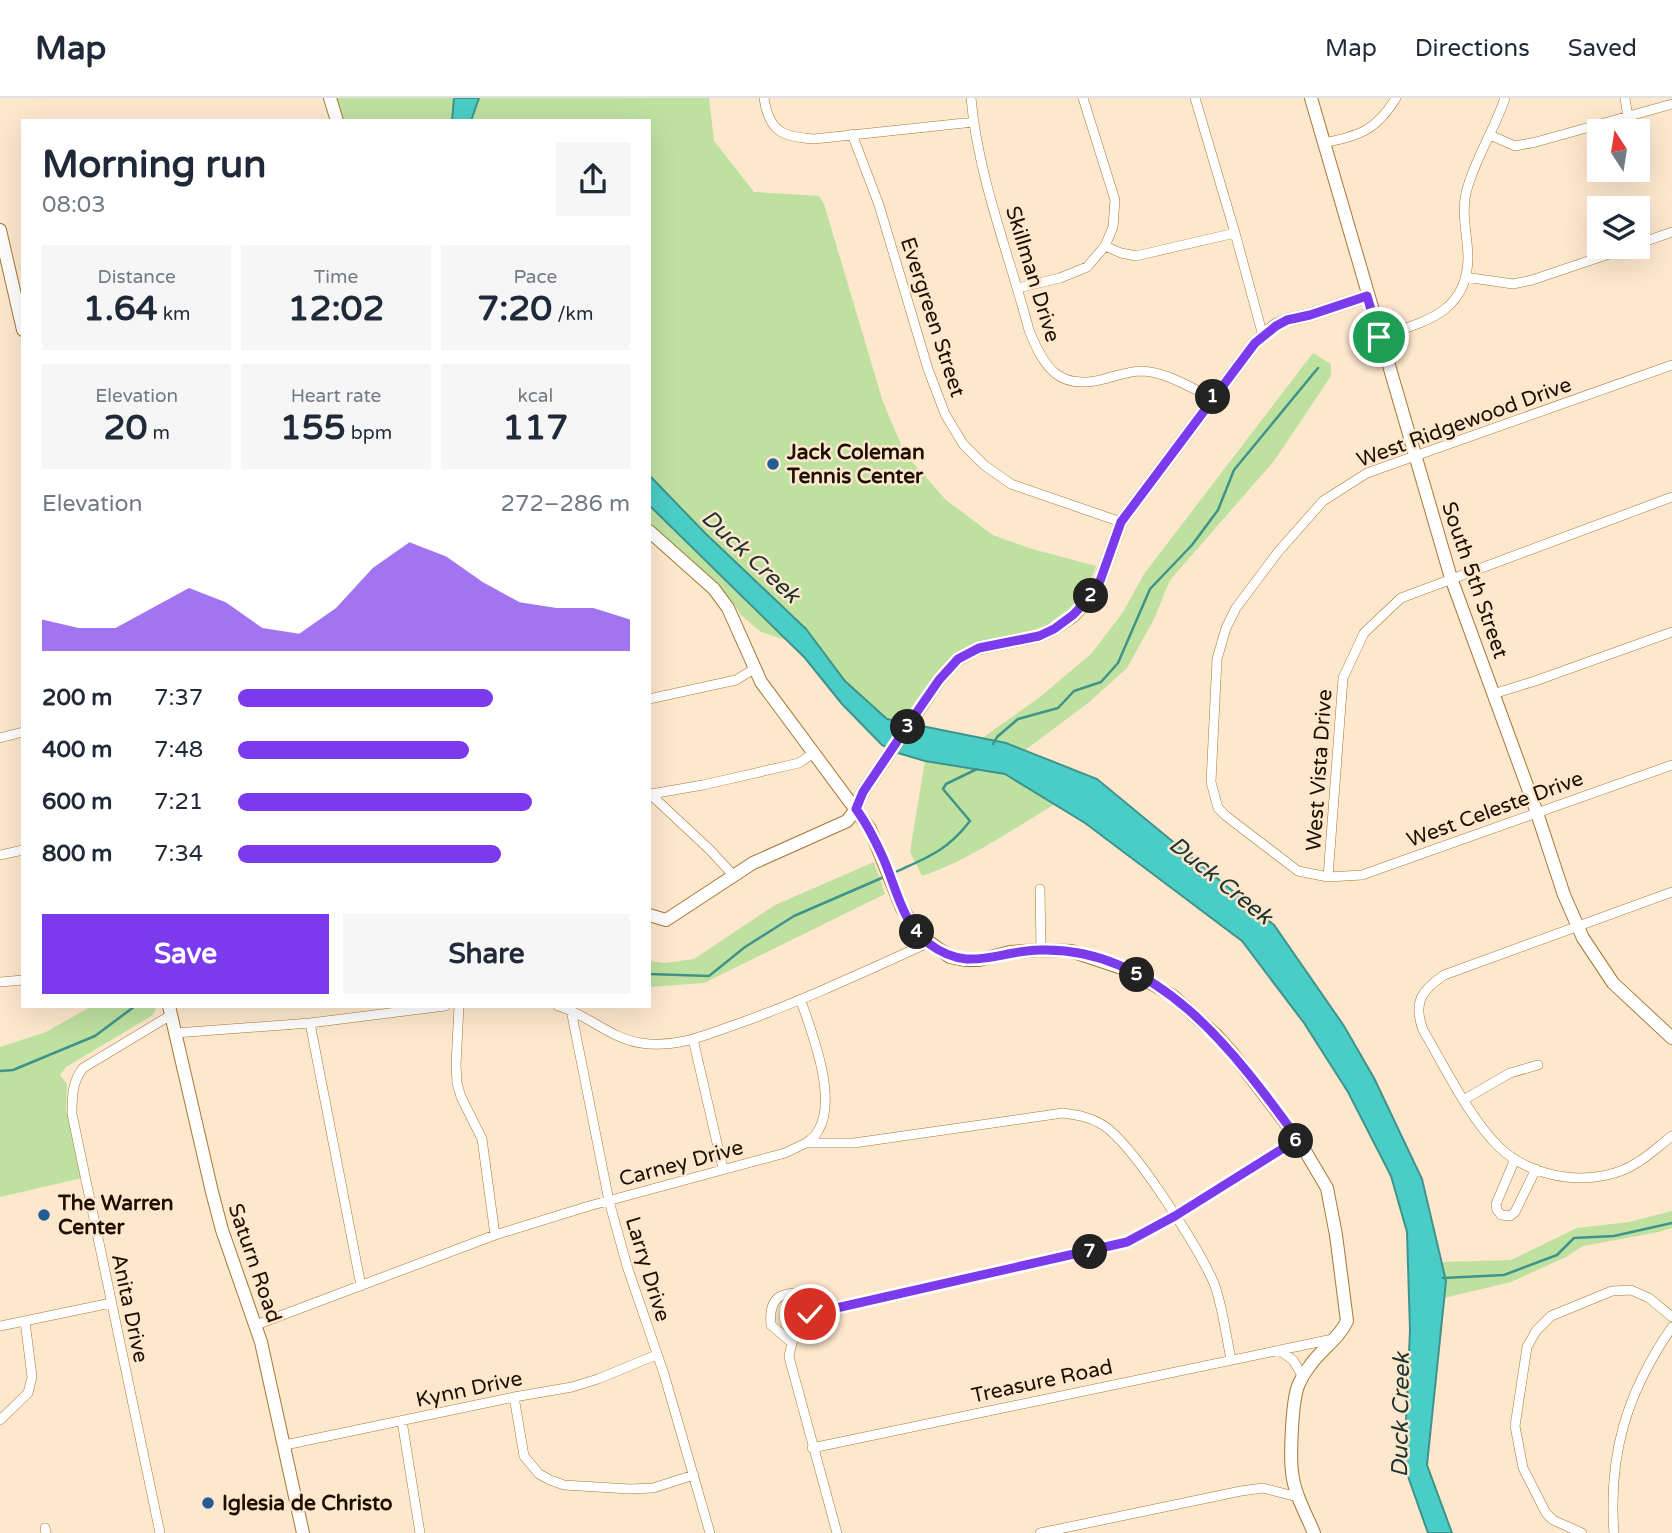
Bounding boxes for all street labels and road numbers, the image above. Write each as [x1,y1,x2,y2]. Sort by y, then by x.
street label: Skillman Drive [1000,203,1065,345]
street label: Evergreen Street [895,234,970,400]
street label: West Ridgewood Drive [1353,372,1575,473]
street label: South 5th Street [1436,498,1513,662]
street label: West Vista Drive [1301,688,1338,852]
street label: West Celeste Drive [1404,766,1587,853]
street label: Carney Drive [616,1135,746,1192]
street label: Saturn Road [222,1200,287,1326]
street label: Larry Drive [620,1214,675,1325]
street label: Anita Drive [106,1251,153,1365]
street label: Treasure Road [969,1354,1115,1409]
street label: Kynn Drive [414,1366,525,1413]

